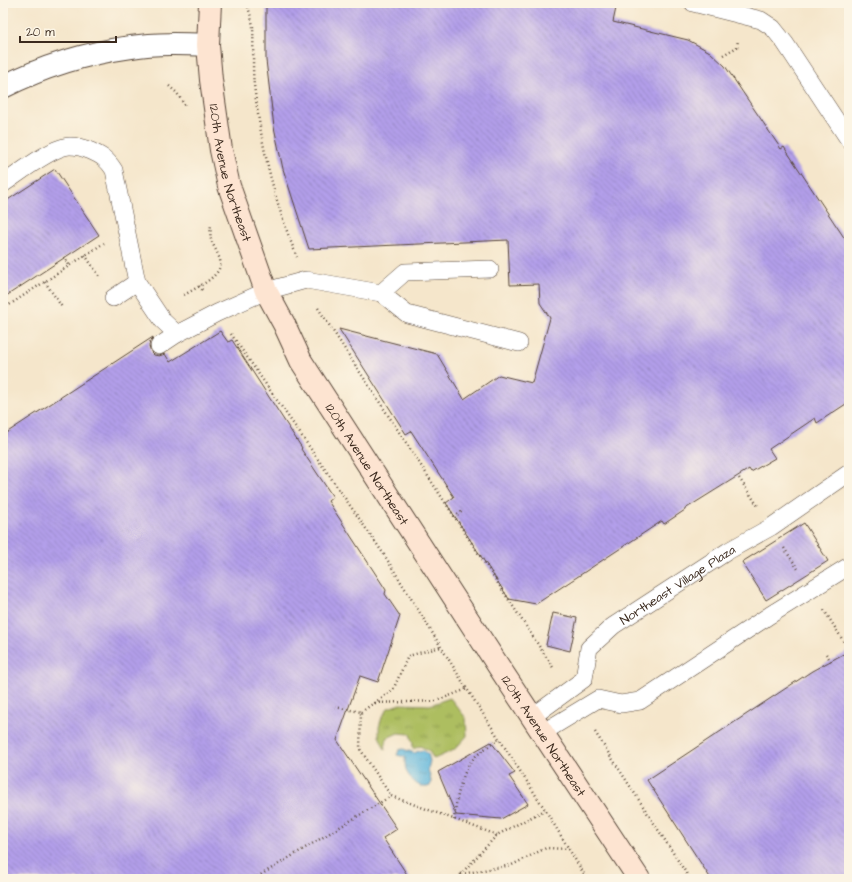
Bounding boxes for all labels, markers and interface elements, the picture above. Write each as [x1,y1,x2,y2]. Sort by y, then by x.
scale bar [20,18,116,44]
text: 20 m [26,24,55,41]
street label: 120th Avenue Northeast [204,103,256,245]
street label: 120th Avenue Northeast [321,400,413,529]
street label: Northeast Village Plaza [616,541,739,629]
street label: 120th Avenue Northeast [497,672,590,801]

